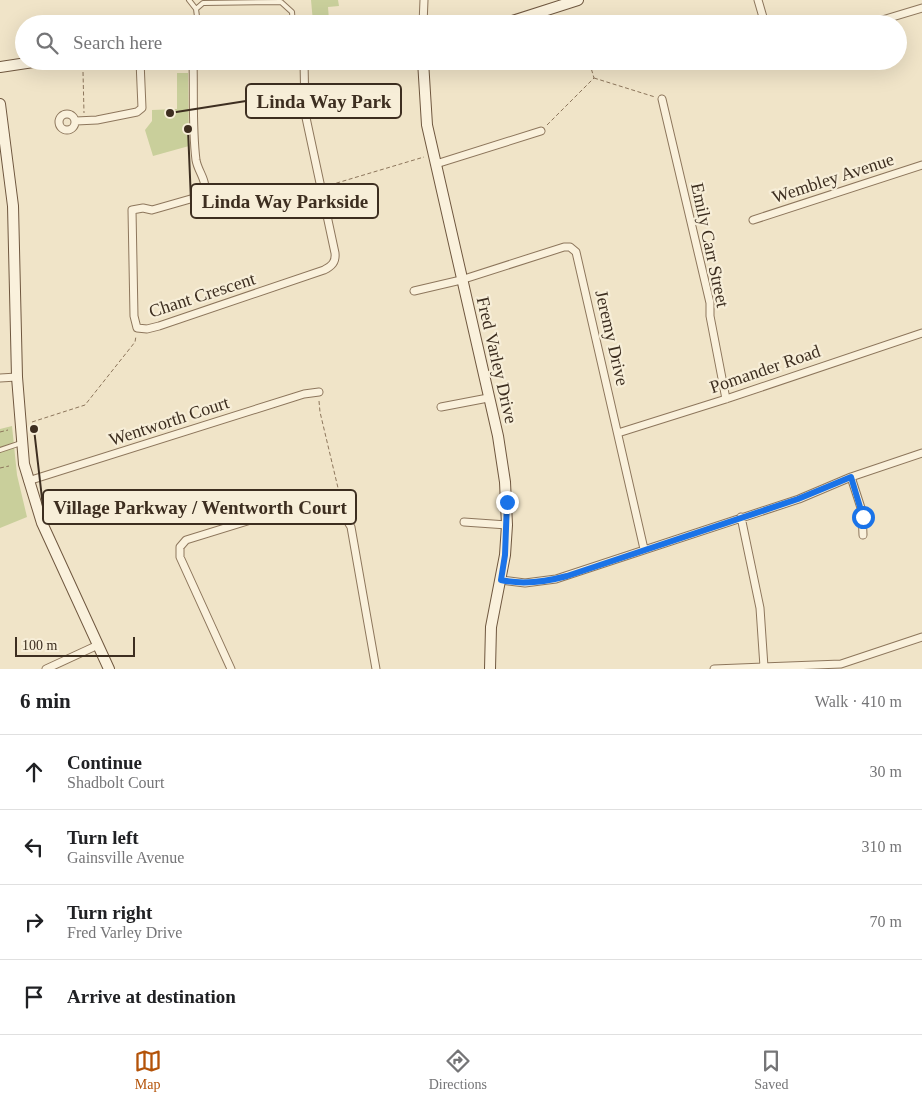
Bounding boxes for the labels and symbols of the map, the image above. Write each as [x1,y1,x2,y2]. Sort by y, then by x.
callout: Linda Way Park [246,84,401,118]
text: Linda Way Park [257,91,392,112]
street label: Wembley Avenue [770,149,896,207]
street label: Emily Carr Street [687,181,733,309]
callout: Linda Way Parkside [191,184,378,218]
text: Linda Way Parkside [202,191,368,212]
street label: Chant Crescent [146,268,258,322]
street label: Jeremy Drive [591,288,633,388]
street label: Fred Varley Drive [473,295,521,425]
street label: Pomander Road [707,341,823,397]
street label: Wentworth Court [106,392,232,450]
callout: Village Parkway / Wentworth Court [43,490,356,524]
route end [496,491,519,514]
text: Village Parkway / Wentworth Court [53,497,347,518]
route start [852,506,875,529]
scale bar [15,634,135,657]

